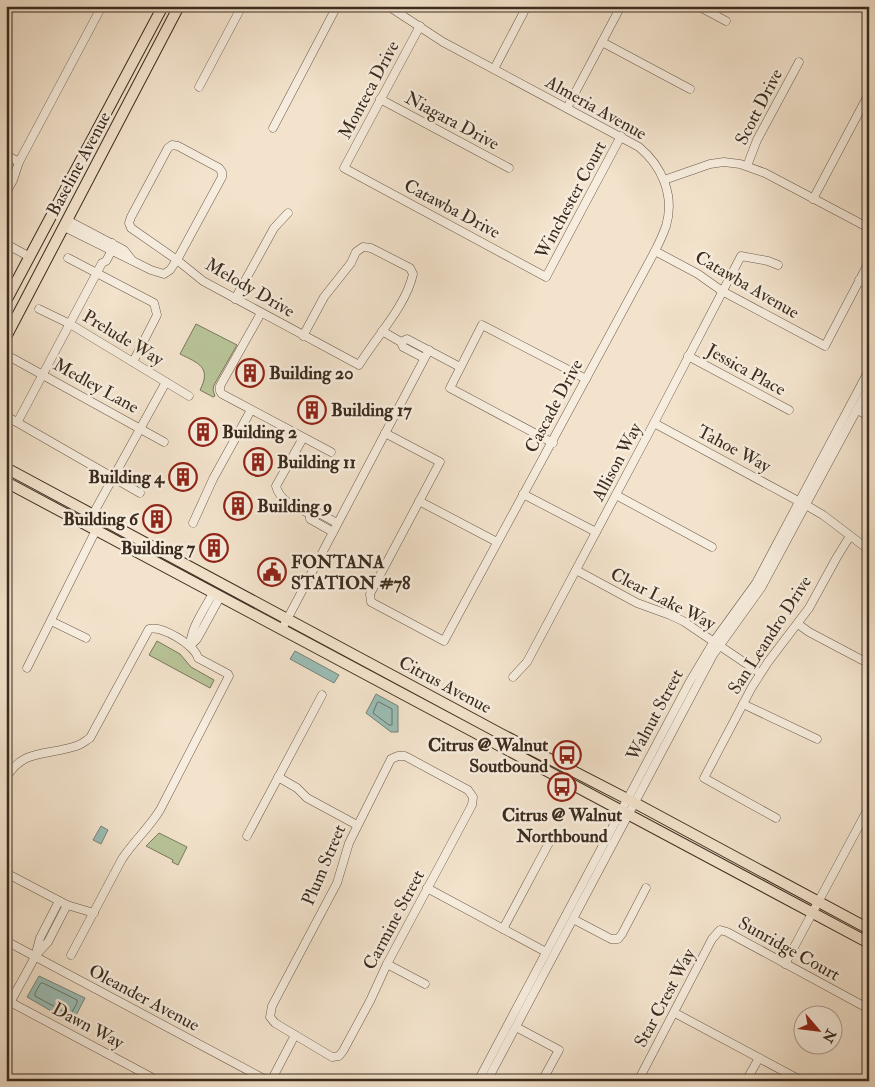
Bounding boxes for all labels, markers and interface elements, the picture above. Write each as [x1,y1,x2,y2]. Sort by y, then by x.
street label: Monteca Drive [334,37,405,143]
street label: Scott Drive [730,65,788,149]
street label: Almeria Avenue [540,70,651,146]
street label: Niagara Drive [401,87,504,156]
street label: Baseline Avenue [42,107,116,220]
street label: Winchester Court [530,137,612,264]
street label: Catawba Drive [400,174,505,244]
street label: Catawba Avenue [691,246,804,324]
street label: Melody Drive [201,253,299,323]
street label: Prelude Way [78,305,169,372]
street label: Jessica Place [701,338,790,401]
street label: Medley Lane [49,353,143,419]
street label: Cascade Drive [520,355,588,457]
building icon: Building 20 [235,358,265,388]
place label: Building 20 [269,362,353,385]
building icon: Building 17 [297,395,327,425]
place label: Building 17 [331,399,412,422]
building icon: Building 2 [188,417,218,447]
street label: Allison Way [586,418,648,506]
street label: Tahoe Way [693,420,776,478]
place label: Building 2 [222,421,297,444]
building icon: Building 11 [243,447,273,477]
place label: Building 11 [277,451,356,474]
building icon: Building 4 [168,462,198,492]
place label: Building 4 [88,466,165,489]
building icon: Building 9 [223,491,253,521]
place label: Building 9 [257,495,332,518]
building icon: Building 6 [142,504,172,534]
place label: Building 6 [63,508,140,531]
building icon: Building 7 [199,533,229,563]
place label: Building 7 [121,537,196,560]
place label: FONTANA STATION #78 [291,551,411,595]
public building icon: FONTANA STATION #78 [257,557,287,587]
street label: Clear Lake Way [606,563,720,636]
street label: San Leandro Drive [723,571,817,699]
street label: Citrus Avenue [395,651,496,719]
street label: Walnut Street [621,665,689,766]
place label: Citrus @ Walnut Soutbound [428,734,548,778]
bus stop icon: Citrus @ Walnut Soutbound [552,740,582,770]
bus stop icon: Citrus @ Walnut Northbound [547,772,577,802]
place label: Citrus @ Walnut Northbound [502,804,622,848]
street label: Plum Street [297,821,351,909]
street label: Carmine Street [358,866,430,974]
street label: Sunridge Court [734,912,844,986]
street label: Star Crest Way [629,944,701,1051]
street label: Oleander Avenue [85,959,204,1037]
street label: Dawn Way [48,998,129,1055]
north arrow [792,1004,842,1054]
text: N [818,1025,840,1046]

